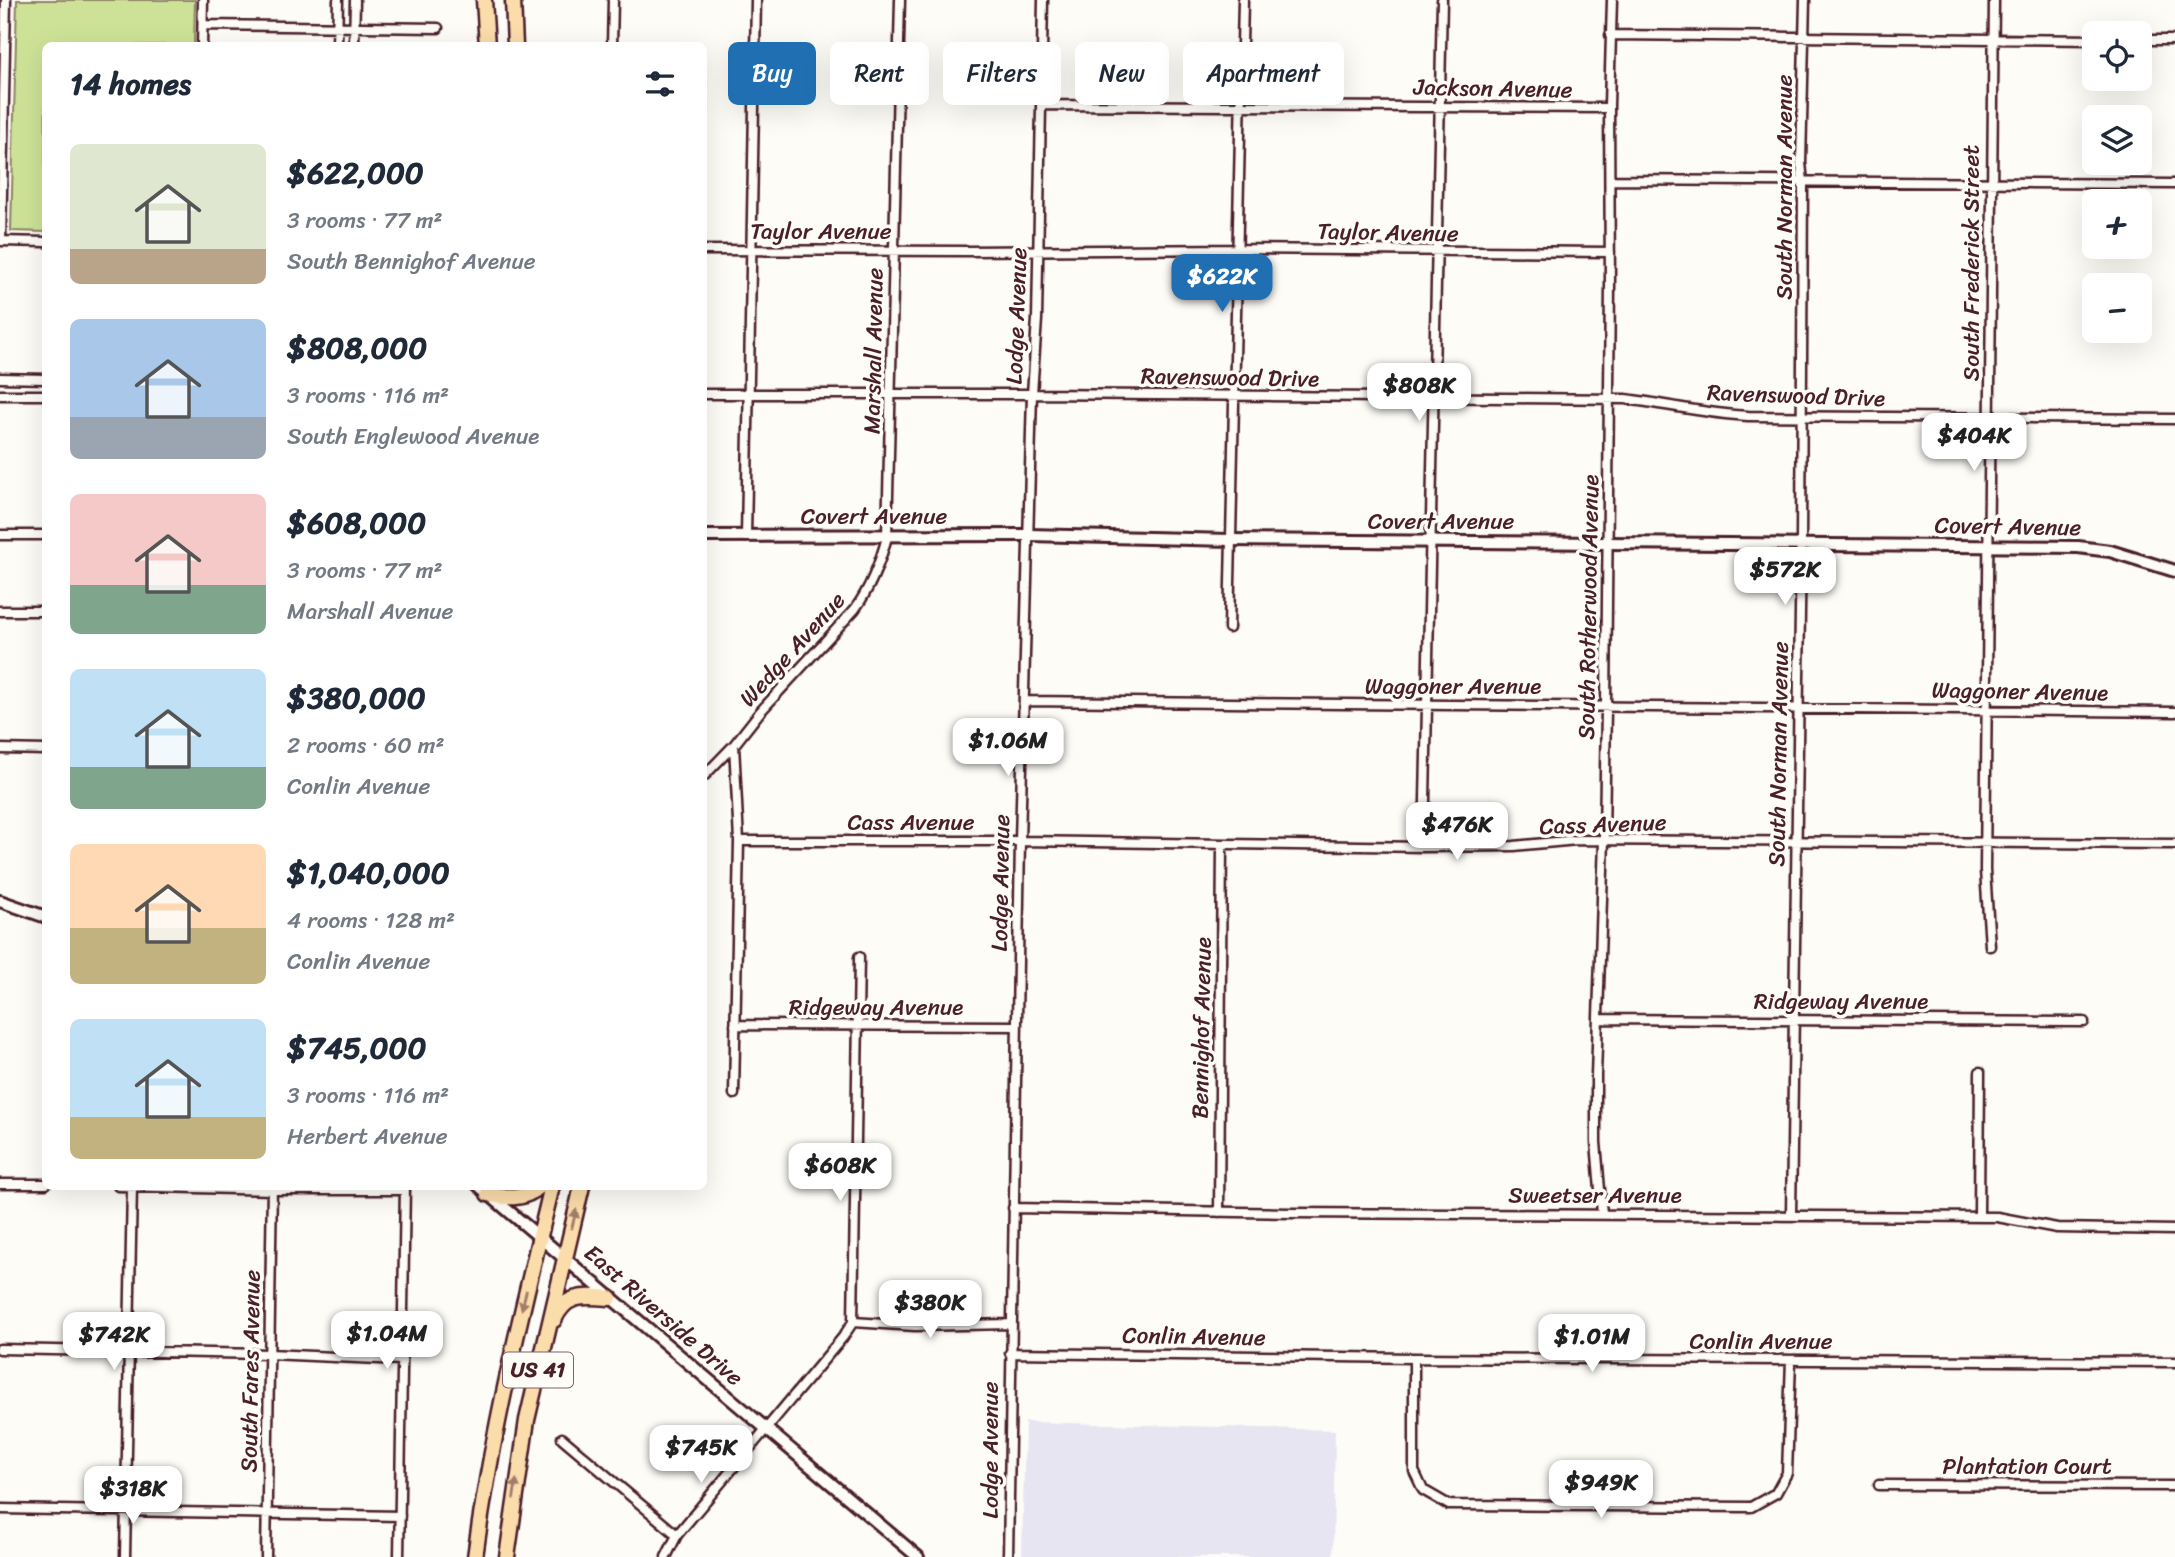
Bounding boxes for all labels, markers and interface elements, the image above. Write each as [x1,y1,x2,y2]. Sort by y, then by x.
map controls [2082,21,2152,343]
button: locate [2082,21,2152,91]
chip: Buy [728,42,816,105]
chip: Rent [830,42,929,105]
chip: Filters [943,42,1061,105]
chip: New [1075,42,1169,105]
chip: Apartment [1183,42,1344,105]
text: 14 homes [70,57,191,111]
icon: filters [641,65,679,103]
street label: Jackson Avenue [1412,67,1573,110]
street label: South Norman Avenue [1764,74,1805,300]
button: layers [2082,105,2152,175]
street label: South Frederick Street [1951,145,1992,381]
text: $622,000 [287,146,424,200]
icon: home [126,172,210,256]
button: + [2082,189,2152,259]
text: 3 rooms · 77 m² [287,200,443,241]
street label: Taylor Avenue [750,211,892,252]
street label: Taylor Avenue [1317,211,1459,254]
text: South Bennighof Avenue [287,241,536,282]
street label: Lodge Avenue [994,247,1039,385]
pin: $622K [1173,254,1271,314]
text: $622K [1187,256,1257,297]
street label: Marshall Avenue [852,267,895,435]
button: − [2082,273,2152,343]
text: $808,000 [287,321,427,375]
icon: home [126,347,210,431]
street label: Ravenswood Drive [1141,355,1319,400]
pin: $808K [1370,364,1468,423]
text: $808K [1383,365,1455,406]
street label: Ravenswood Drive [1706,372,1886,419]
text: 3 rooms · 116 m² [287,375,449,416]
pin: $404K [1925,414,2023,473]
text: $404K [1938,415,2010,456]
text: South Englewood Avenue [287,416,539,457]
street label: South Rotherwood Avenue [1566,474,1611,740]
text: $608,000 [287,496,426,550]
street label: Covert Avenue [801,496,947,537]
street label: Covert Avenue [1368,501,1514,542]
street label: Covert Avenue [1934,505,2082,548]
icon: home [126,522,210,606]
pin: $572K [1736,548,1834,607]
text: $572K [1750,549,1820,590]
text: 3 rooms · 77 m² [287,550,443,591]
street label: Wedge Avenue [729,582,856,717]
text: Marshall Avenue [287,591,453,632]
street label: South Norman Avenue [1756,641,1801,867]
street label: Waggoner Avenue [1365,666,1541,707]
street label: Waggoner Avenue [1931,669,2109,714]
text: $380,000 [287,671,426,725]
icon: home [126,697,210,781]
pin: $1.06M [951,718,1065,778]
text: $1.06M [969,720,1047,761]
text: 2 rooms · 60 m² [287,725,445,766]
text: Conlin Avenue [287,766,430,807]
street label: Cass Avenue [847,802,975,843]
pin: $476K [1408,802,1506,862]
street label: Cass Avenue [1539,802,1667,847]
text: $476K [1422,804,1492,845]
street label: Lodge Avenue [979,814,1022,952]
text: $1,040,000 [287,846,450,900]
icon: home [126,872,210,956]
text: 4 rooms · 128 m² [287,900,455,941]
street label: Bennighof Avenue [1179,937,1224,1119]
text: Conlin Avenue [287,941,430,982]
street label: Ridgeway Avenue [1754,981,1928,1022]
street label: Ridgeway Avenue [789,987,963,1028]
text: $745,000 [287,1021,426,1075]
icon: home [126,1047,210,1131]
text: 3 rooms · 116 m² [287,1075,449,1116]
text: Herbert Avenue [287,1116,448,1157]
pin: $608K [791,1144,889,1203]
text: $608K [805,1145,875,1186]
street label: Sweetser Avenue [1508,1175,1682,1216]
one-way arrow [569,1208,580,1230]
street label: East Riverside Drive [574,1234,753,1397]
street label: South Fares Avenue [228,1269,273,1473]
pin: $380K [881,1280,979,1340]
text: $380K [895,1282,965,1323]
one-way arrow [518,1290,529,1312]
pin: $742K [65,1312,163,1372]
pin: $1.04M [330,1312,444,1371]
text: $1.04M [347,1313,427,1354]
text: $742K [79,1314,149,1355]
pin: $1.01M [1535,1314,1649,1374]
street label: Conlin Avenue [1122,1315,1266,1358]
text: $1.01M [1554,1316,1630,1357]
street label: Conlin Avenue [1689,1321,1833,1362]
road number: US 41 [503,1352,573,1388]
street label: Lodge Avenue [970,1381,1011,1519]
pin: $745K [652,1426,750,1485]
text: $745K [665,1427,737,1468]
street label: Plantation Court [1942,1446,2112,1487]
pin: $949K [1552,1460,1650,1520]
text: $949K [1565,1462,1637,1503]
pin: $318K [84,1466,182,1526]
text: $318K [100,1468,166,1509]
one-way arrow [510,1478,521,1500]

